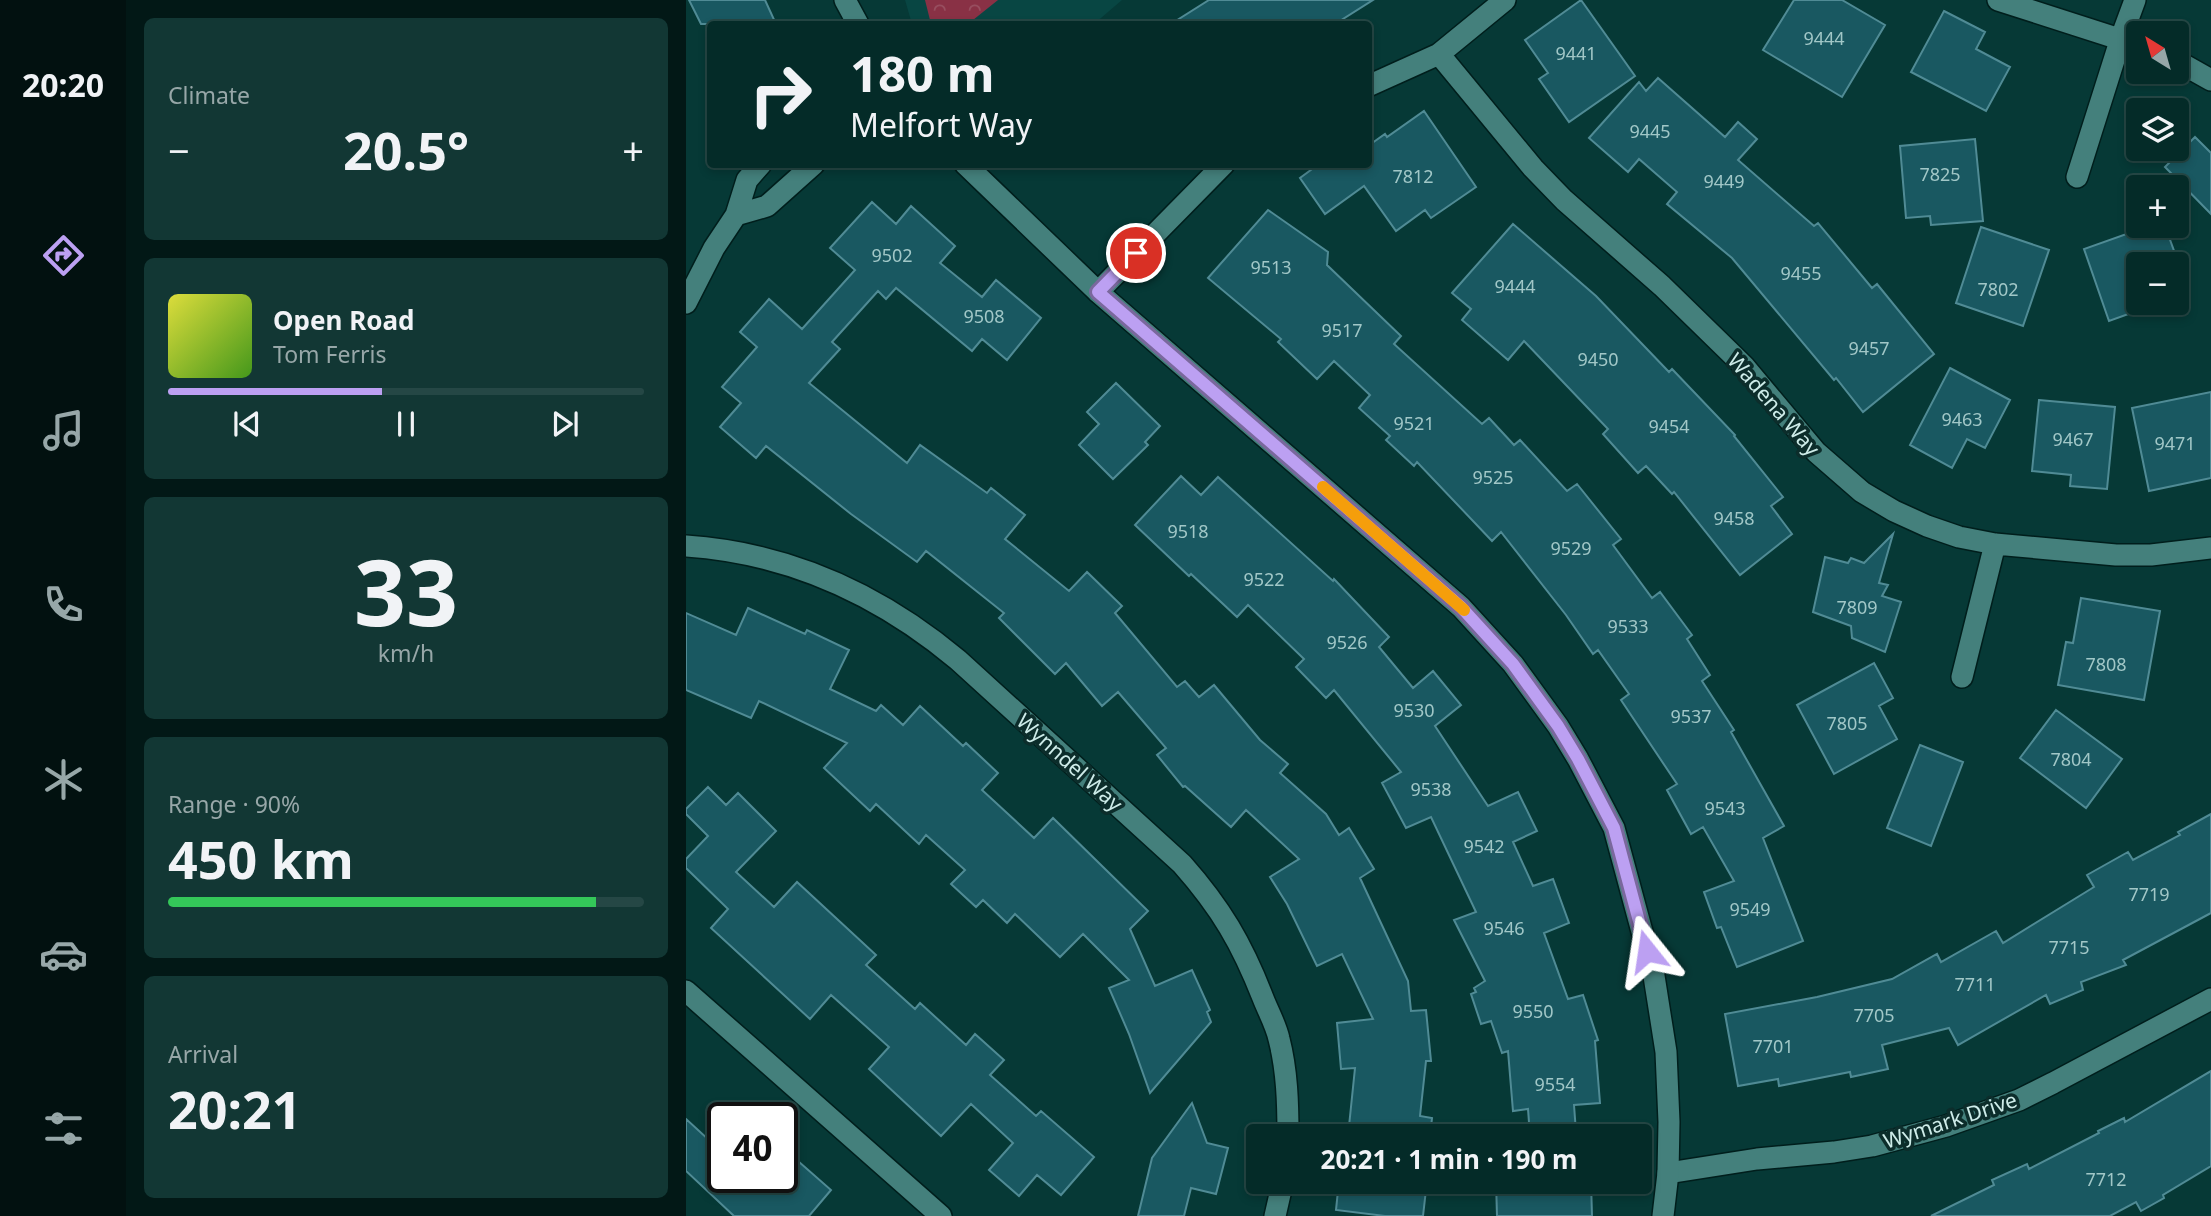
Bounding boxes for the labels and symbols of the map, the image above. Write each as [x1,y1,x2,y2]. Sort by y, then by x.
north arrow [2126,21,2189,84]
house number: 9444 [1803,26,1845,50]
house number: 9441 [1555,41,1597,65]
house number: 9445 [1629,119,1671,143]
house number: 7825 [1919,162,1961,186]
house number: 7812 [1392,164,1434,188]
house number: 9449 [1703,169,1745,193]
pin [1106,223,1166,283]
house number: 9502 [871,243,913,267]
house number: 9513 [1250,255,1292,279]
house number: 9455 [1780,261,1822,285]
house number: 9444 [1494,274,1536,298]
house number: 7802 [1977,277,2019,301]
house number: 9508 [963,304,1005,328]
house number: 9517 [1321,318,1363,342]
house number: 9457 [1848,336,1890,360]
house number: 9450 [1577,347,1619,371]
street label: Wadena Way [1722,347,1827,461]
house number: 9463 [1941,407,1983,431]
house number: 9521 [1393,411,1435,435]
house number: 9454 [1648,414,1690,438]
house number: 9467 [2052,427,2094,451]
house number: 9471 [2154,431,2196,455]
house number: 9525 [1472,465,1514,489]
house number: 9458 [1713,506,1755,530]
house number: 9518 [1167,519,1209,543]
house number: 9529 [1550,536,1592,560]
house number: 9522 [1243,567,1285,591]
house number: 7809 [1836,595,1878,619]
house number: 9533 [1607,614,1649,638]
house number: 9526 [1326,630,1368,654]
house number: 7808 [2085,652,2127,676]
house number: 9530 [1393,698,1435,722]
house number: 9537 [1670,704,1712,728]
street label: Wynndel Way [1011,707,1129,817]
house number: 7805 [1826,711,1868,735]
house number: 7804 [2050,747,2092,771]
house number: 9538 [1410,777,1452,801]
house number: 9543 [1704,796,1746,820]
house number: 9542 [1463,834,1505,858]
house number: 7719 [2128,882,2170,906]
house number: 9549 [1729,897,1771,921]
position arrow [1610,914,1684,988]
house number: 9546 [1483,916,1525,940]
house number: 7715 [2048,935,2090,959]
house number: 7711 [1954,972,1996,996]
house number: 9550 [1512,999,1554,1023]
house number: 7705 [1853,1003,1895,1027]
house number: 7701 [1752,1034,1794,1058]
house number: 9554 [1534,1072,1576,1096]
street label: Wymark Drive [1880,1085,2020,1155]
speed limit sign: 40 [707,1102,798,1193]
house number: 7712 [2085,1167,2127,1191]

